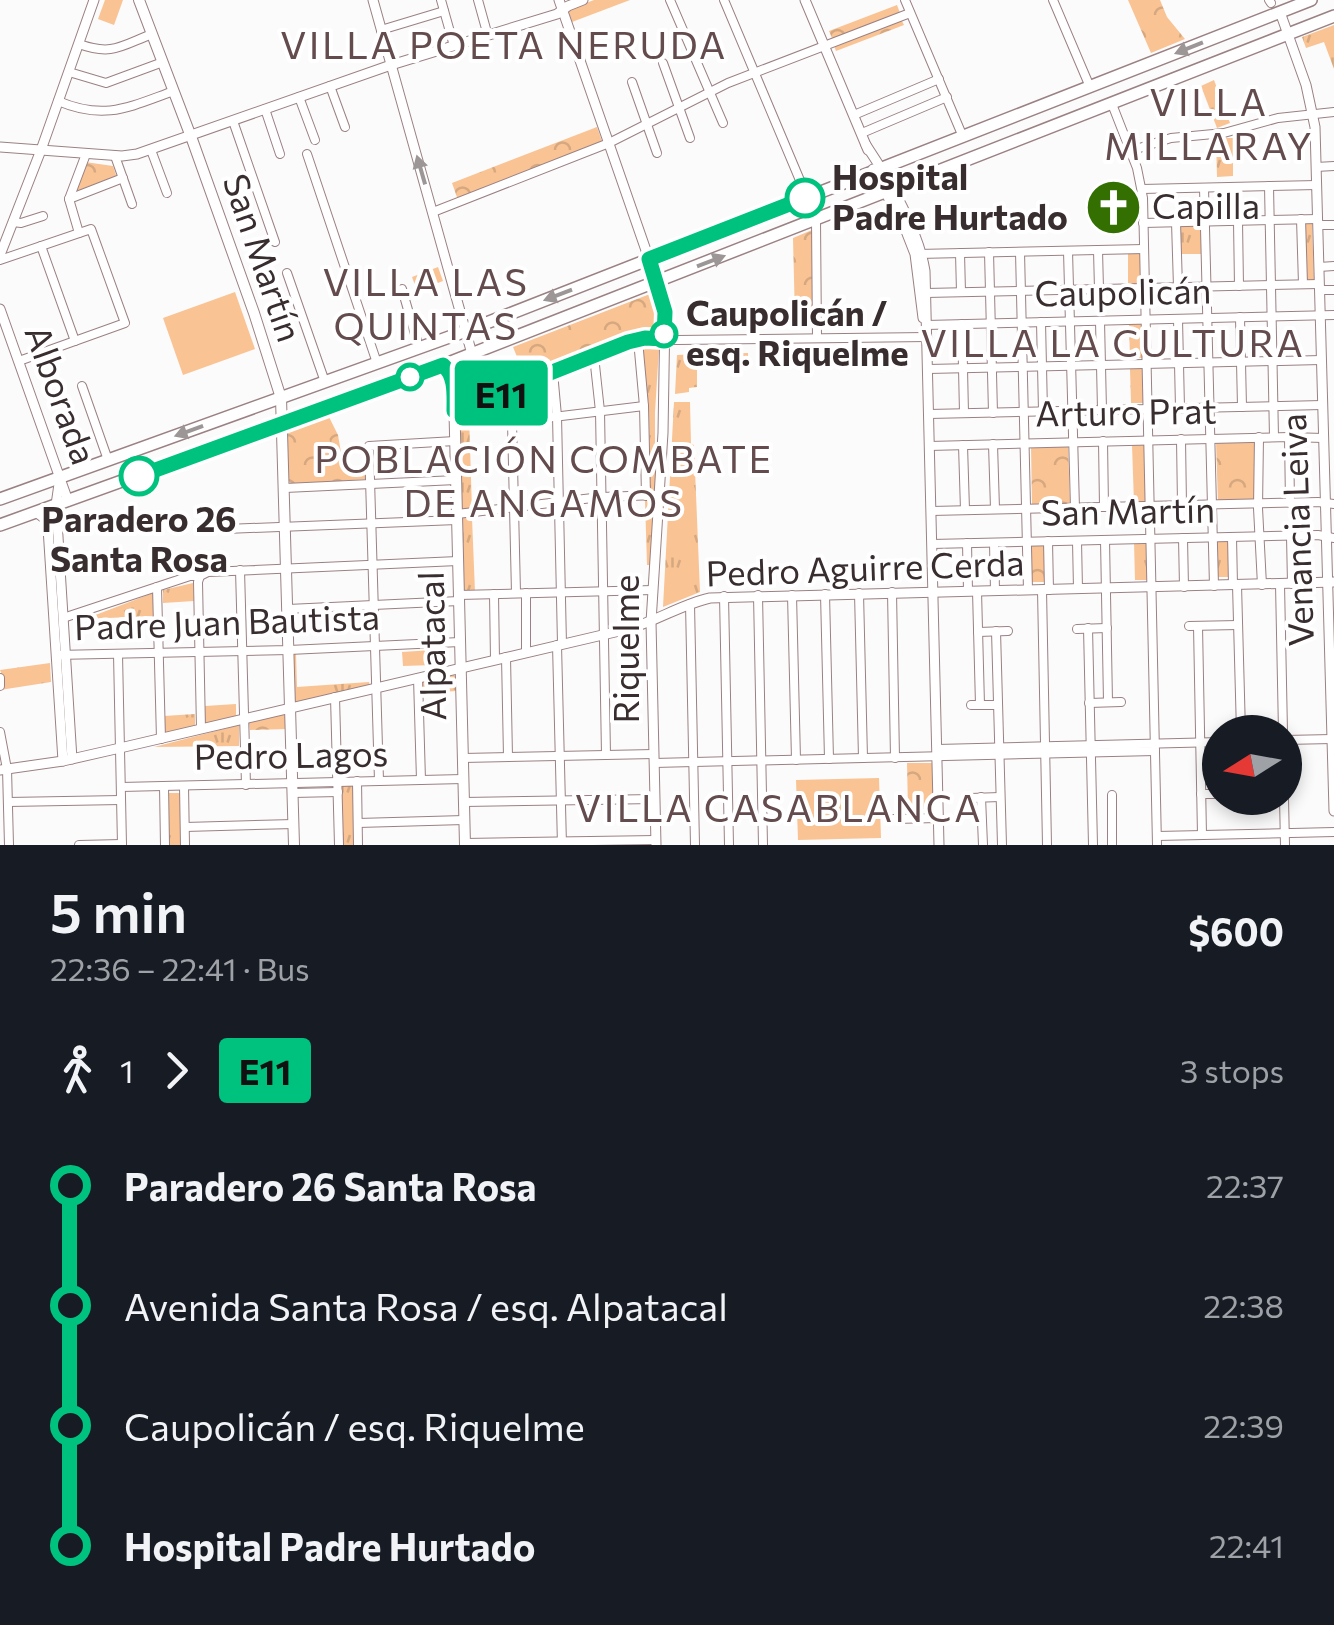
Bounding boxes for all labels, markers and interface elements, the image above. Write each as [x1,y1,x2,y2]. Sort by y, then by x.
district label: VILLA POETA NERUDA [280,20,728,67]
one-way arrow [1174,41,1204,57]
district label: VILLA MILLARAY [1104,77,1314,168]
one-way arrow [413,154,428,184]
place label: Hospital Padre Hurtado [832,154,1068,237]
street label: San Martín [216,168,313,347]
church icon: Capilla [1083,177,1143,237]
marker: Hospital Padre Hurtado [786,179,824,217]
place label: Capilla [1152,183,1260,226]
one-way arrow [697,253,727,268]
district label: VILLA LAS QUINTAS [323,257,529,348]
street label: Caupolicán [1034,267,1212,314]
one-way arrow [543,288,573,303]
place label: Caupolicán / esq. Riquelme [686,290,909,373]
district label: VILLA LA CULTURA [921,318,1305,365]
street label: Alborada [17,319,107,470]
marker: Caupolicán / esq. Riquelme [651,321,677,347]
line badge: E11 [444,360,558,426]
unlabelled marker [397,364,423,390]
text: E11 [475,372,527,415]
street label: Arturo Prat [1035,387,1217,434]
street label: Venancia Leiva [1270,413,1321,647]
one-way arrow [174,424,204,439]
district label: POBLACIÓN COMBATE DE ANGAMOS [314,434,774,525]
marker: Paradero 26 Santa Rosa [120,457,158,495]
street label: San Martín [1040,486,1216,533]
place label: Paradero 26 Santa Rosa [41,496,237,579]
street label: Pedro Aguirre Cerda [705,539,1025,594]
street label: Alpatacal [408,571,453,721]
street label: Riquelme [603,575,646,723]
street label: Padre Juan Bautista [73,594,381,647]
north arrow [1202,715,1302,815]
map controls [1202,715,1302,815]
street label: Pedro Lagos [193,730,389,777]
district label: VILLA CASABLANCA [575,783,983,830]
text: 5 min [50,877,187,944]
text: $600 [1188,907,1284,954]
text: 22:36 – 22:41 · Bus [50,948,310,988]
icon: walk [50,1043,105,1098]
icon: forward [149,1043,204,1098]
text: E11 [239,1049,291,1092]
text: 1 [120,1050,134,1090]
text: 3 stops [1180,1050,1284,1090]
text: Paradero 26 Santa Rosa [124,1162,537,1209]
text: 22:37 [1206,1165,1284,1205]
text: Avenida Santa Rosa / esq. Alpatacal [124,1282,728,1329]
text: 22:38 [1203,1285,1284,1325]
text: Caupolicán / esq. Riquelme [124,1402,585,1449]
text: 22:39 [1203,1405,1284,1445]
text: Hospital Padre Hurtado [124,1522,536,1569]
text: 22:41 [1209,1525,1284,1565]

